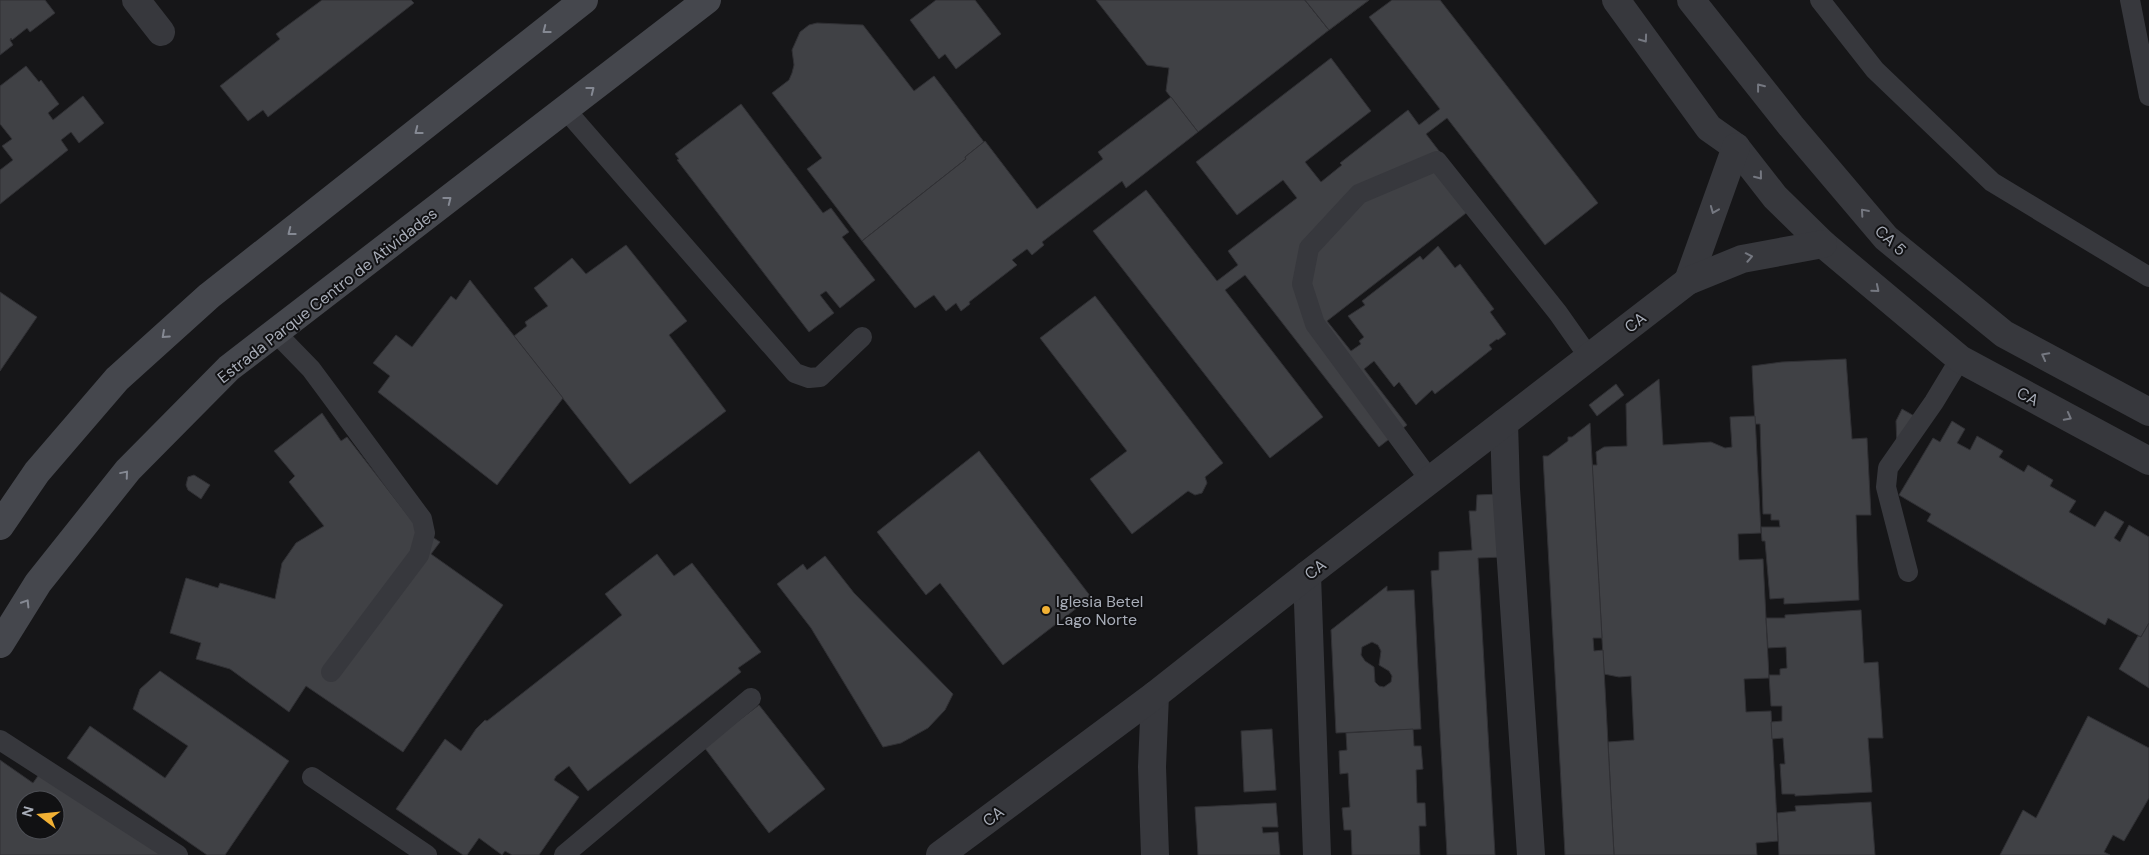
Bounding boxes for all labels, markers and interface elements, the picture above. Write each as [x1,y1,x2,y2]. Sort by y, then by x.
one-way arrow [542,25,551,34]
one-way arrow [1639,33,1647,42]
one-way arrow [1757,84,1765,93]
one-way arrow [585,87,594,95]
one-way arrow [414,125,424,134]
one-way arrow [1754,171,1763,180]
one-way arrow [442,197,451,205]
street label: Estrada Parque Centro de Atividades [213,203,441,388]
one-way arrow [1709,205,1719,213]
one-way arrow [1861,209,1869,218]
street label: CA 5 [1870,220,1911,260]
one-way arrow [287,226,296,235]
one-way arrow [1745,253,1754,263]
one-way arrow [1870,284,1879,293]
street label: CA [1620,307,1651,337]
one-way arrow [162,329,171,338]
one-way arrow [2041,352,2050,362]
street label: CA [2013,382,2043,411]
one-way arrow [2063,411,2072,421]
one-way arrow [119,471,127,480]
street label: CA [1300,554,1331,584]
place label: Iglesia Betel Lago Norte [1056,591,1143,630]
one-way arrow [19,599,29,608]
marker: Iglesia Betel Lago Norte [1040,604,1052,616]
north arrow [15,790,65,840]
street label: CA [978,801,1009,831]
text: N [17,804,38,819]

